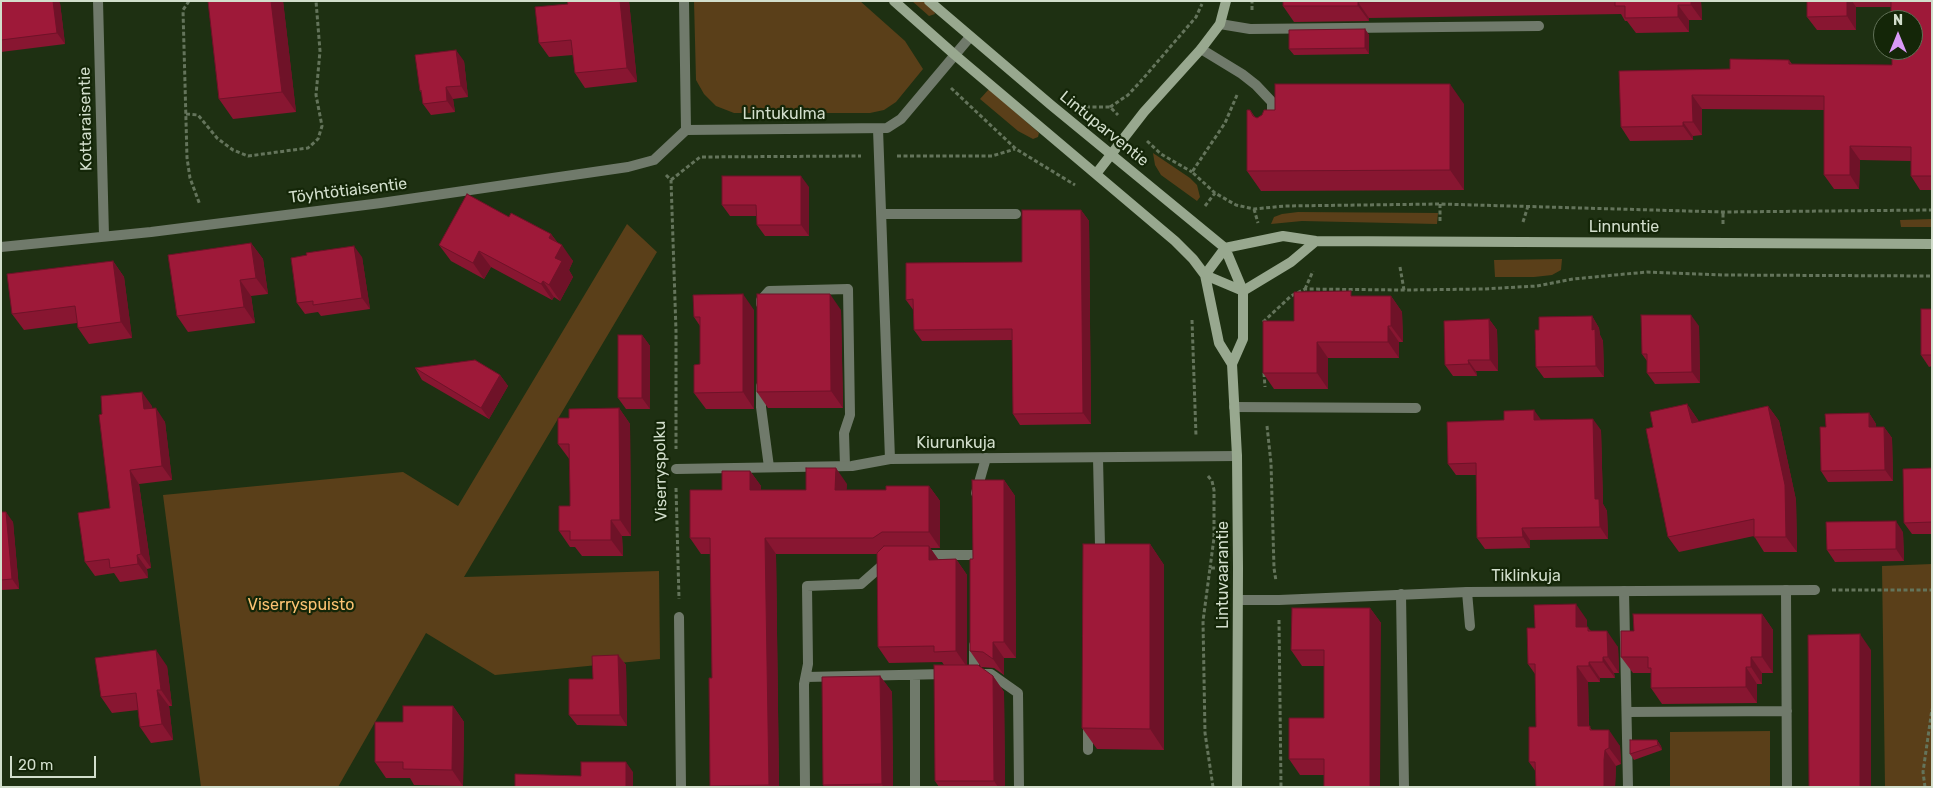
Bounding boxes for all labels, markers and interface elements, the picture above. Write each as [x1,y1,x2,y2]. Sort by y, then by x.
north arrow [1873,10,1923,60]
text: N [1893,12,1903,29]
street label: Kottaraisentie [75,67,97,171]
street label: Lintuparventie [1056,87,1152,171]
street label: Lintukulma [742,104,826,124]
street label: Töyhtötiaisentie [288,174,408,208]
street label: Linnuntie [1589,217,1659,237]
street label: Viserryspolku [651,420,671,522]
street label: Kiurunkuja [916,433,996,453]
street label: Lintuvaarantie [1213,521,1233,629]
street label: Tiklinkuja [1491,566,1561,586]
park label: Viserryspuisto [248,595,354,615]
scale bar [12,746,99,778]
text: 20 m [18,756,53,774]

